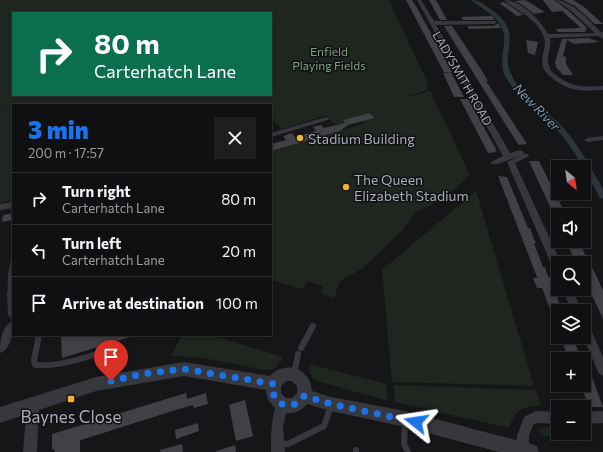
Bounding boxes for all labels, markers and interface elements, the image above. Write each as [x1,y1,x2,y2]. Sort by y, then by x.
text: 80 m [94,26,160,60]
icon: right [28,28,80,80]
street label: LADYSMITH ROAD [430,28,496,128]
park label: Enfield Playing Fields [292,44,366,72]
text: Carterhatch Lane [94,60,236,82]
water label: New River [510,80,564,135]
text: 3 min [28,115,89,144]
button: close [214,117,256,159]
place label: Stadium Building [308,130,415,147]
marker: Stadium Building [295,133,305,143]
text: 200 m · 17:57 [28,145,104,161]
north arrow [551,160,591,200]
map controls [551,160,591,440]
place label: The Queen Elizabeth Stadium [354,171,469,204]
text: Turn right [62,182,131,200]
marker: The Queen Elizabeth Stadium [341,182,351,192]
icon: right [28,188,50,210]
text: 80 m [221,190,256,208]
text: Carterhatch Lane [62,200,165,216]
button: sound [551,208,591,248]
text: Turn left [62,234,121,252]
icon: left [28,240,50,262]
text: 20 m [222,242,256,260]
text: Carterhatch Lane [62,252,165,268]
button: search [551,256,591,296]
icon: arrive [28,292,50,314]
text: Arrive at destination [62,294,204,312]
text: 100 m [216,294,258,312]
button: layers [551,304,591,344]
pin [94,340,128,381]
icon: arrive [100,346,122,368]
button: + [551,352,591,392]
marker: Baynes Close [66,394,76,404]
button: − [551,400,591,440]
position arrow [395,401,437,443]
place label: Baynes Close [21,406,121,427]

